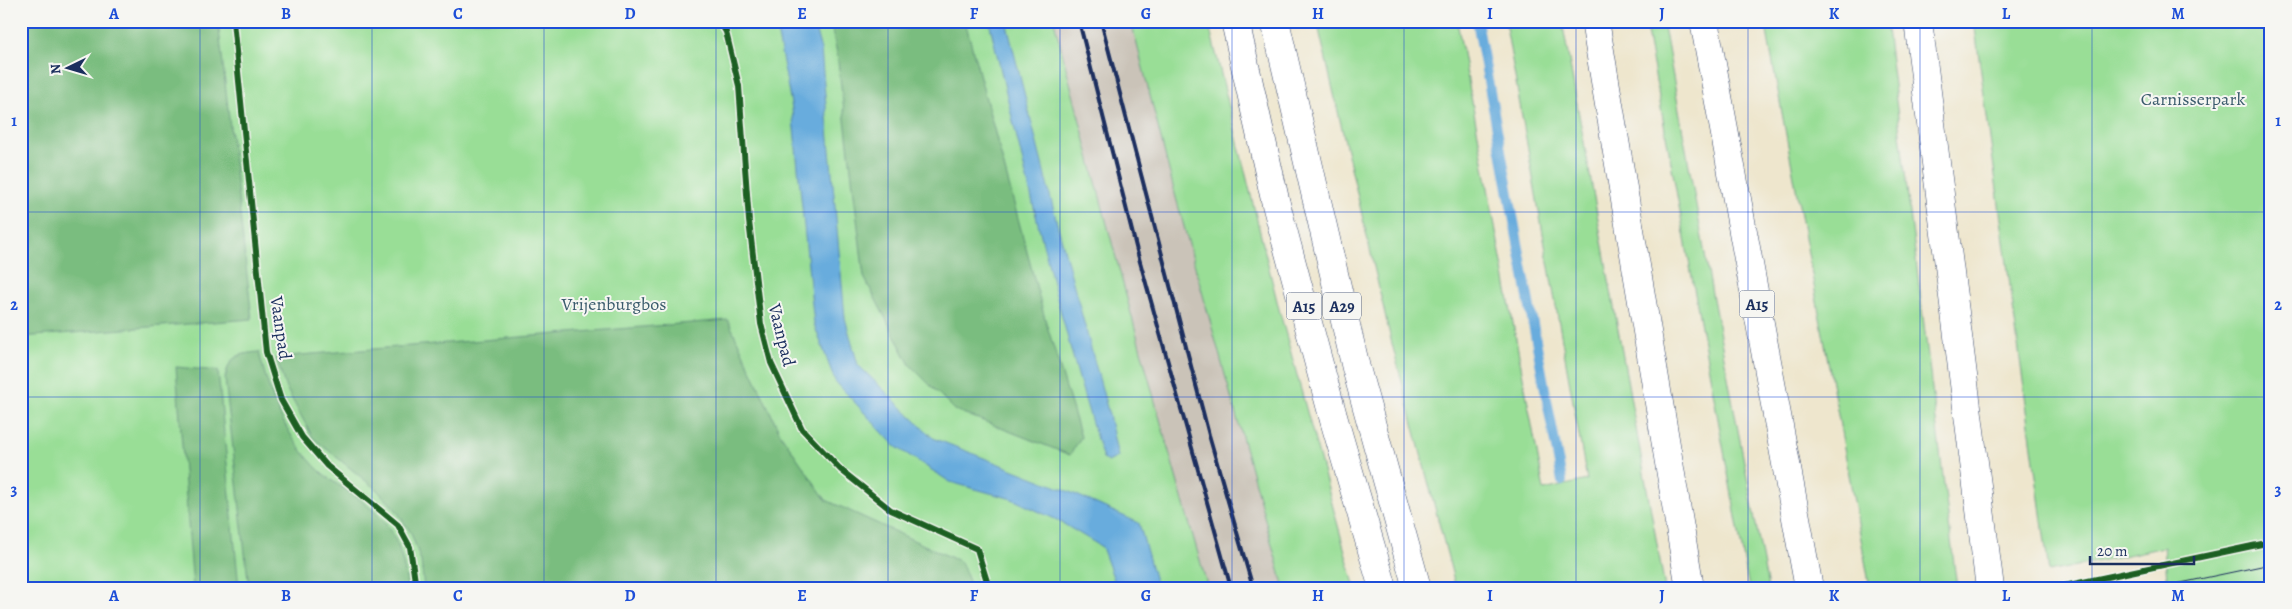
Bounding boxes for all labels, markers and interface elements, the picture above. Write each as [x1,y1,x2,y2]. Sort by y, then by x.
text: A [108,3,120,25]
text: B [281,3,291,25]
text: C [453,3,463,25]
text: D [624,3,636,25]
text: E [797,3,807,25]
text: F [970,3,979,25]
text: G [1141,3,1151,25]
text: H [1312,3,1324,25]
text: I [1487,3,1493,25]
text: J [1659,3,1665,25]
text: K [1829,3,1840,25]
text: L [2002,3,2011,25]
text: M [2171,3,2185,25]
north arrow [42,42,92,92]
text: N [46,63,65,75]
park label: Carnisserpark [2141,87,2245,111]
text: 1 [11,110,17,132]
text: 1 [2275,110,2281,132]
road number: A15 [1740,290,1774,318]
park label: Vrijenburgbos [561,292,666,316]
road number: A15 [1286,292,1322,320]
road number: A29 [1323,292,1361,320]
text: 2 [10,294,18,316]
street label: Vaanpad [265,294,297,362]
text: 2 [2274,294,2282,316]
street label: Vaanpad [762,300,801,369]
text: 3 [11,479,18,501]
text: 3 [2275,479,2282,501]
scale bar [2090,534,2193,566]
text: 20 m [2097,541,2128,561]
text: A [108,585,120,607]
text: B [281,585,291,607]
text: C [453,585,463,607]
text: D [624,585,636,607]
text: E [797,585,807,607]
text: F [970,585,979,607]
text: G [1141,585,1151,607]
text: H [1312,585,1324,607]
text: I [1487,585,1493,607]
text: J [1659,585,1665,607]
text: K [1829,585,1840,607]
text: L [2002,585,2011,607]
text: M [2171,585,2185,607]

